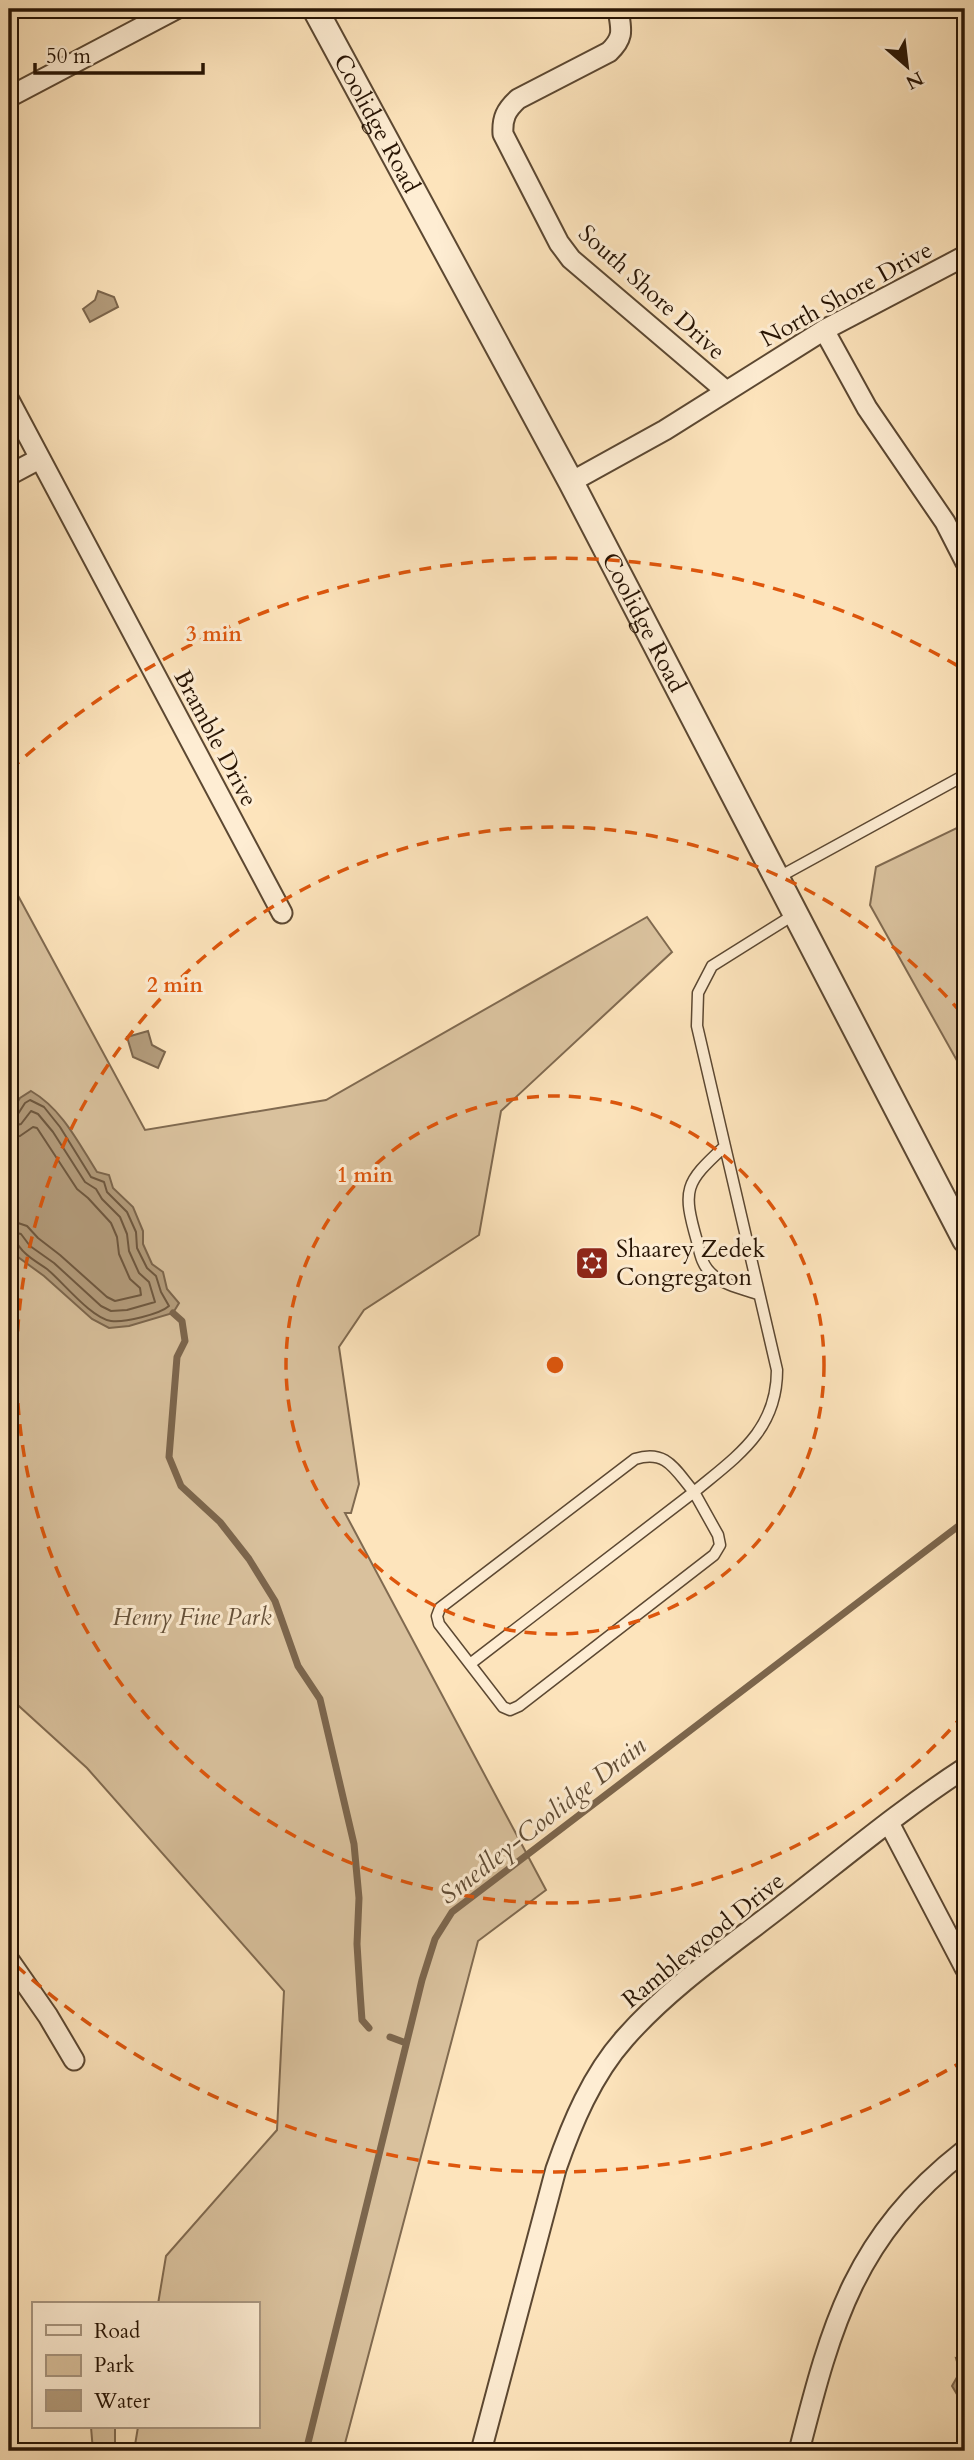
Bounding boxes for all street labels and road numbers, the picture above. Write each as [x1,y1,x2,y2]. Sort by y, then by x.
street label: Coolidge Road [325,48,428,199]
street label: South Shore Drive [571,217,732,367]
street label: North Shore Drive [754,234,938,355]
street label: Coolidge Road [593,547,694,699]
street label: Bramble Drive [166,664,265,812]
street label: Ramblewood Drive [615,1865,791,2016]

